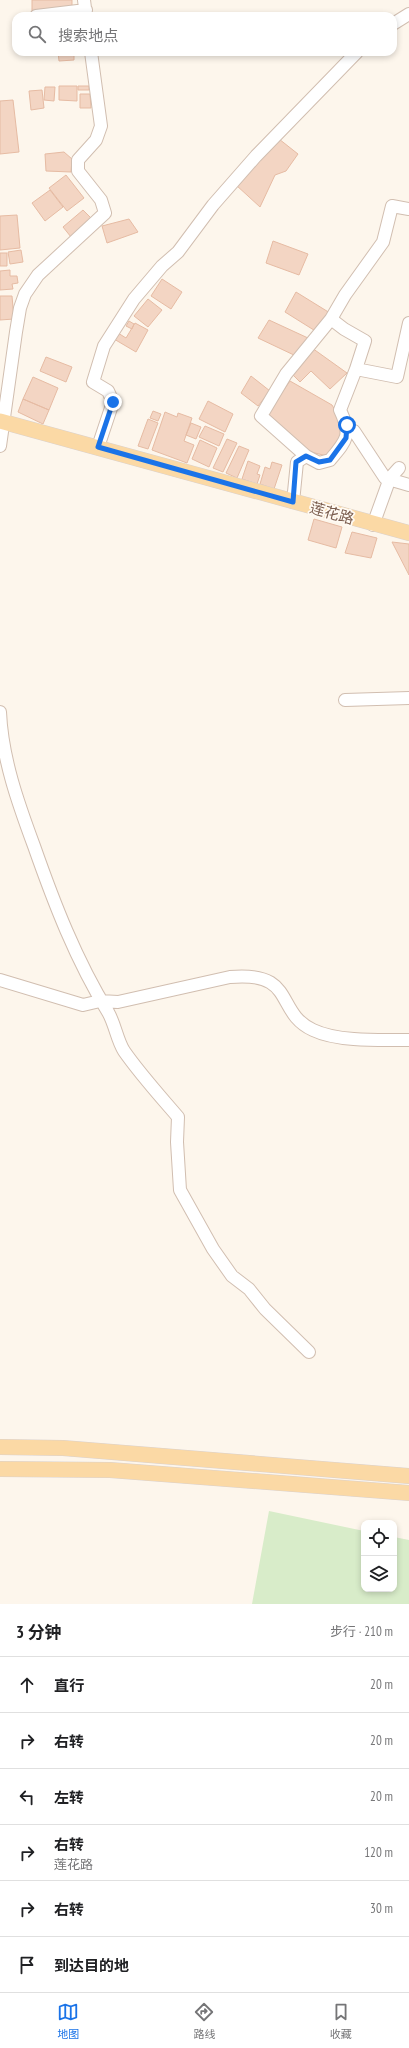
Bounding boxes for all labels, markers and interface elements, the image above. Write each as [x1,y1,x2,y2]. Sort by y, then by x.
search box [12,12,397,56]
icon: search [26,23,48,45]
text: 搜索地点 [58,26,118,45]
route end [104,393,122,411]
route start [338,416,356,434]
street label: 莲花路 [308,498,356,528]
map controls [361,1520,397,1592]
button: locate [361,1520,397,1556]
button: layers [361,1556,397,1592]
text: 3 分钟 [16,1621,62,1643]
text: 步行 · 210 m [330,1623,393,1640]
icon: ahead [16,1674,38,1696]
text: 直行 [54,1676,84,1695]
text: 20 m [370,1676,393,1693]
icon: right [16,1730,38,1752]
text: 右转 [54,1732,84,1751]
text: 20 m [370,1732,393,1749]
icon: left [16,1786,38,1808]
text: 左转 [54,1788,84,1807]
text: 20 m [370,1788,393,1805]
text: 右转 [54,1835,84,1854]
icon: right [16,1842,38,1864]
text: 120 m [364,1844,393,1861]
text: 莲花路 [54,1856,93,1873]
icon: right [16,1898,38,1920]
text: 右转 [54,1900,84,1919]
text: 30 m [370,1900,393,1917]
icon: arrive [16,1954,38,1976]
text: 到达目的地 [54,1956,129,1975]
tab: 地图 [57,2001,79,2041]
tab: 路线 [193,2001,215,2041]
tab: 收藏 [330,2001,352,2041]

